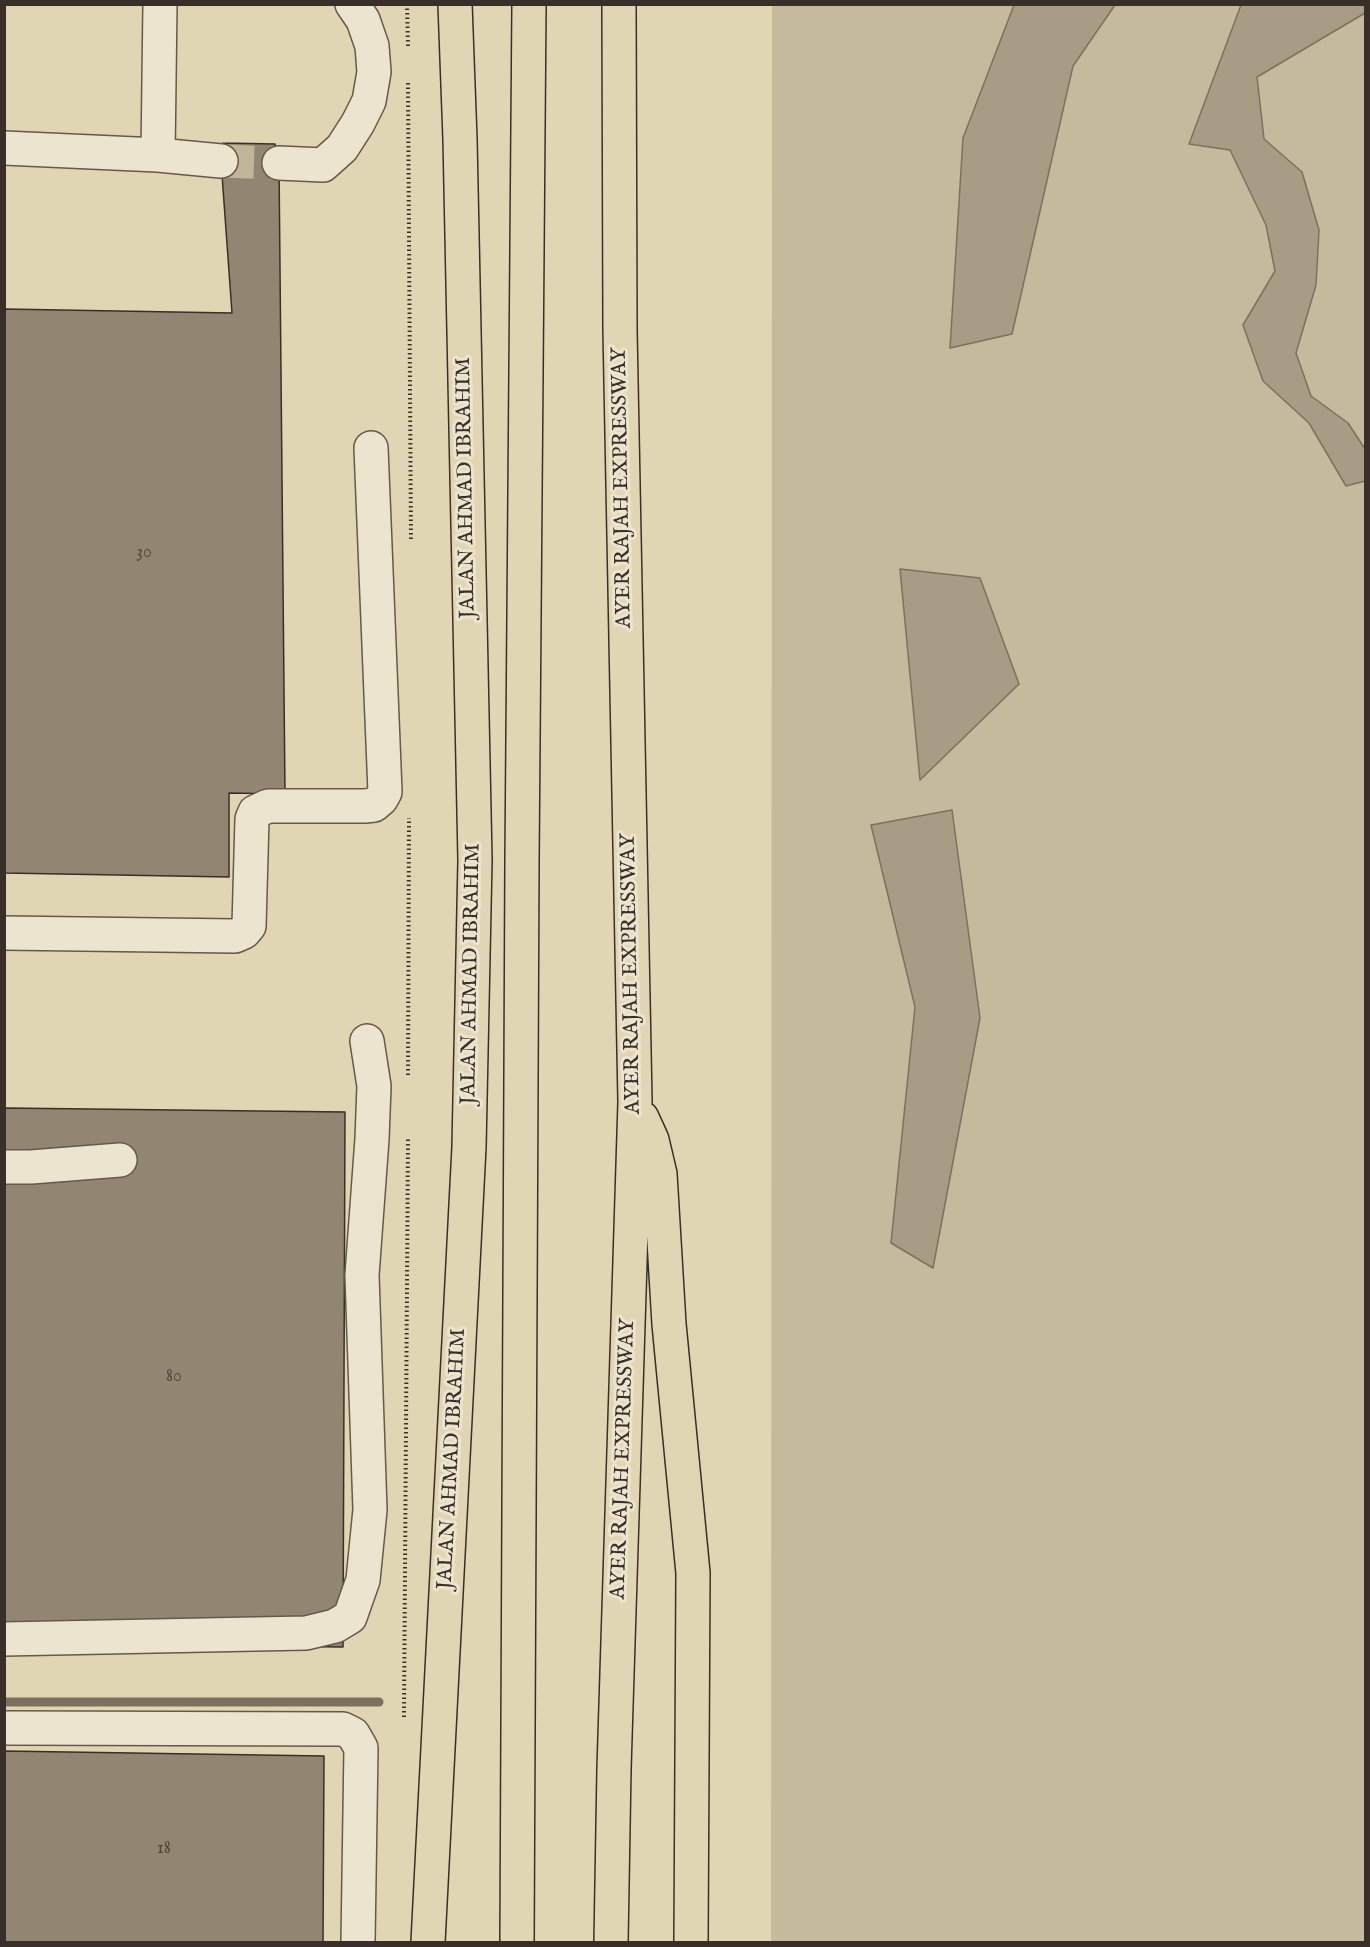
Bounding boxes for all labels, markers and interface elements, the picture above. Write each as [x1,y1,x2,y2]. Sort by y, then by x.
street label: AYER RAJAH EXPRESSWAY [608,347,638,629]
street label: JALAN AHMAD IBRAHIM [452,357,482,619]
house number: 30 [136,542,152,564]
street label: AYER RAJAH EXPRESSWAY [617,833,647,1115]
street label: JALAN AHMAD IBRAHIM [457,843,487,1105]
street label: AYER RAJAH EXPRESSWAY [607,1318,641,1600]
street label: JALAN AHMAD IBRAHIM [434,1328,472,1590]
house number: 80 [166,1366,182,1388]
house number: 18 [157,1838,171,1860]

